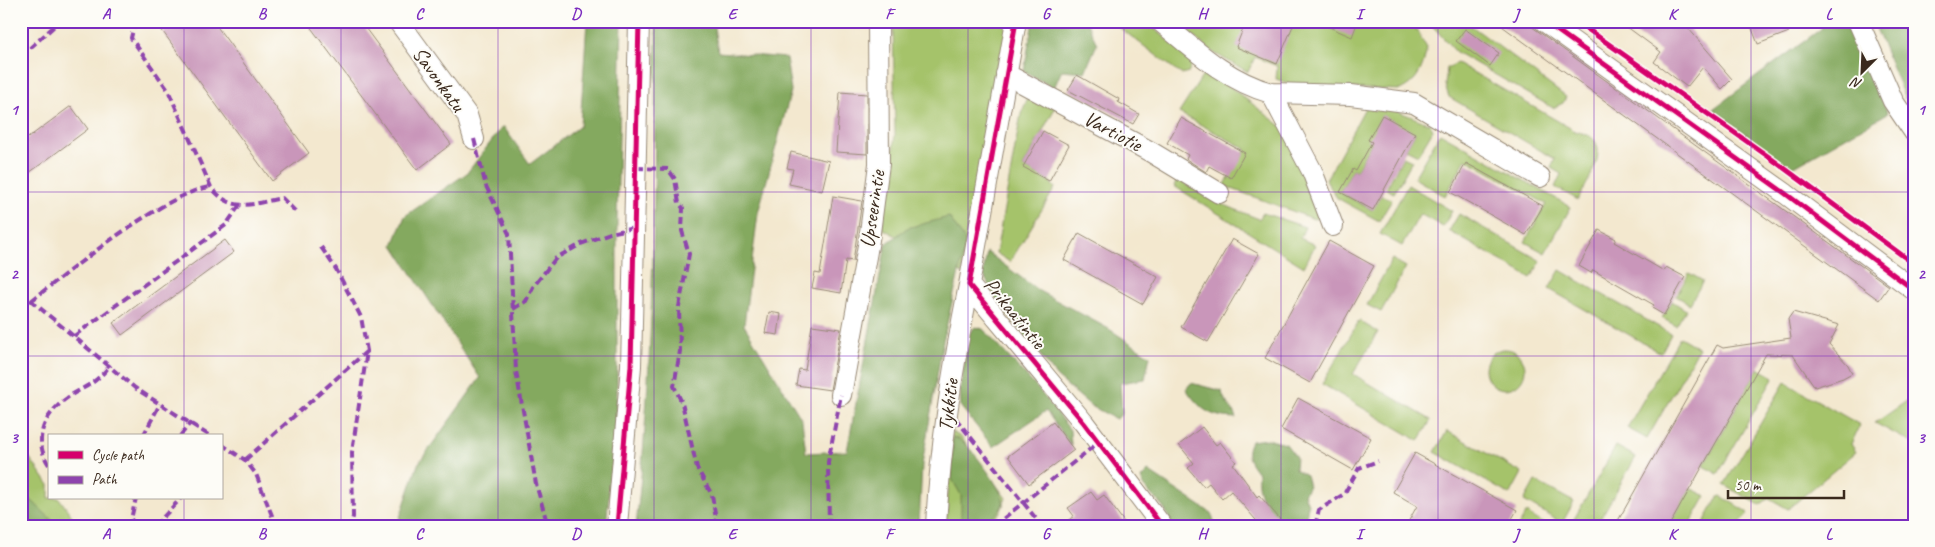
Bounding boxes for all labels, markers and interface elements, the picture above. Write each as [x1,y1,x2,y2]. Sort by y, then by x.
text: A [102,4,112,24]
text: B [258,4,268,24]
text: C [415,4,425,24]
text: D [571,4,582,24]
text: E [728,4,739,24]
text: F [885,4,896,24]
text: G [1042,4,1052,24]
text: H [1197,4,1209,24]
text: I [1356,4,1366,24]
text: J [1512,4,1521,24]
text: K [1668,4,1680,24]
text: L [1826,4,1834,24]
street label: Savonkatu [407,42,472,117]
north arrow [1838,48,1888,98]
text: N [1847,73,1864,93]
text: 1 [10,100,19,120]
text: 1 [1917,100,1926,120]
street label: Vartiotie [1080,105,1147,158]
street label: Upseerintie [854,168,890,249]
text: 2 [10,264,19,284]
text: 2 [1917,264,1926,284]
street label: Prikaatintie [978,272,1052,355]
street label: Tykkitie [932,376,964,433]
text: 3 [10,428,19,448]
text: 3 [1917,428,1926,448]
legend [48,434,222,500]
text: Cycle path [92,446,144,465]
scale bar [1728,467,1844,499]
text: Path [92,470,118,489]
text: 50 m [1735,476,1762,495]
text: A [102,524,112,544]
text: B [258,524,268,544]
text: C [415,524,425,544]
text: D [571,524,582,544]
text: E [728,524,739,544]
text: F [885,524,896,544]
text: G [1042,524,1052,544]
text: H [1197,524,1209,544]
text: I [1356,524,1366,544]
text: J [1512,524,1521,544]
text: K [1668,524,1680,544]
text: L [1826,524,1834,544]

